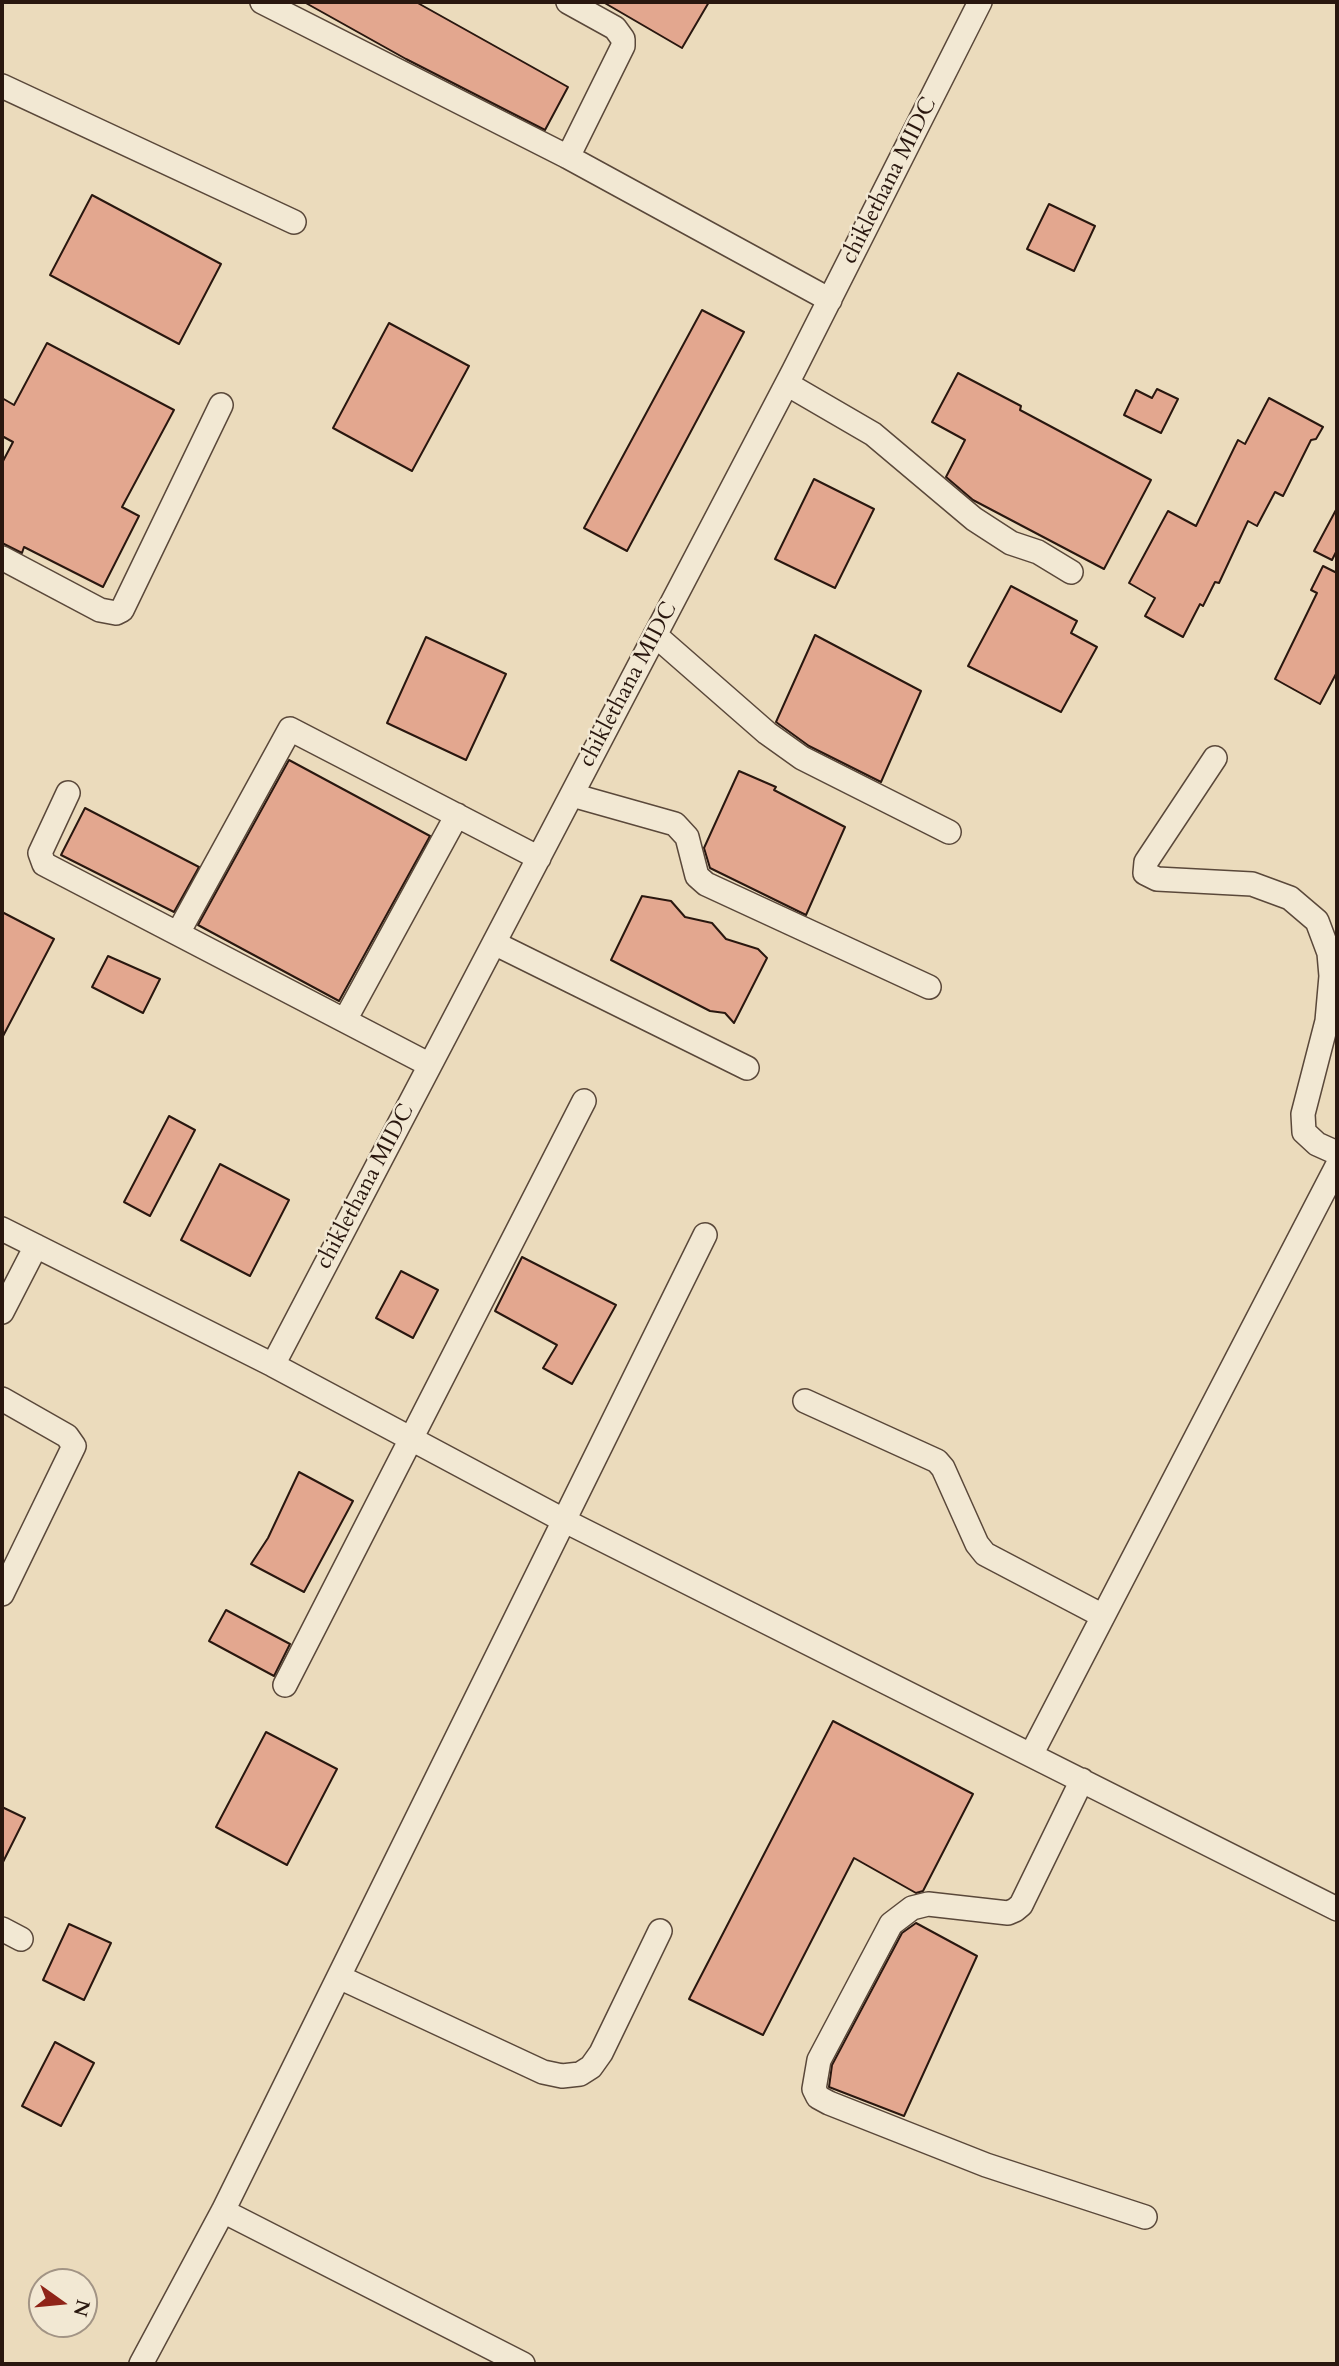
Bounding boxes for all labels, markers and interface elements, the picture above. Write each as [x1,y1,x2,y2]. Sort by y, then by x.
street label: chiklethana MIDC [836,93,944,269]
street label: chiklethana MIDC [574,598,684,772]
street label: chiklethana MIDC [311,1100,421,1274]
north arrow [28,2268,98,2338]
text: N [67,2297,96,2319]

